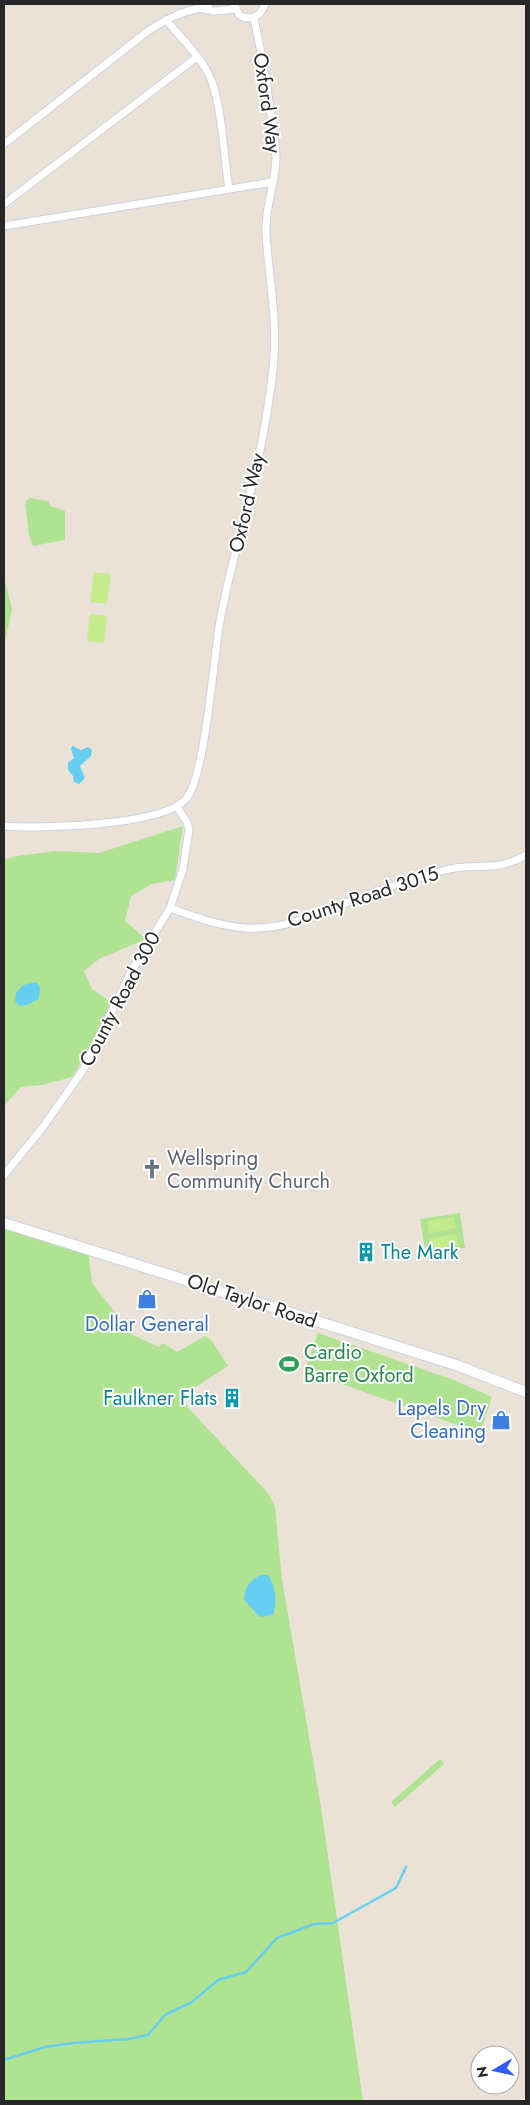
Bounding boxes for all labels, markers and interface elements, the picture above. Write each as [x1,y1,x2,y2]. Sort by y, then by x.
street label: Oxford Way [246,51,288,155]
street label: Oxford Way [221,450,273,556]
street label: County Road 3015 [284,859,442,935]
street label: County Road 300 [72,926,168,1072]
place label: Wellspring Community Church [167,1144,330,1196]
church icon: Wellspring Community Church [141,1158,163,1180]
place label: The Mark [381,1238,459,1267]
building icon: The Mark [355,1241,377,1263]
street label: Old Taylor Road [183,1266,321,1336]
shop icon: Dollar General [136,1288,158,1310]
place label: Dollar General [85,1310,209,1339]
place label: Cardio Barre Oxford [304,1338,414,1390]
sports icon: Cardio Barre Oxford [278,1353,300,1375]
place label: Faulkner Flats [103,1384,217,1413]
building icon: Faulkner Flats [221,1387,243,1409]
place label: Lapels Dry Cleaning [397,1394,486,1446]
shop icon: Lapels Dry Cleaning [490,1409,512,1431]
north arrow [470,2045,520,2095]
text: N [471,2065,493,2079]

